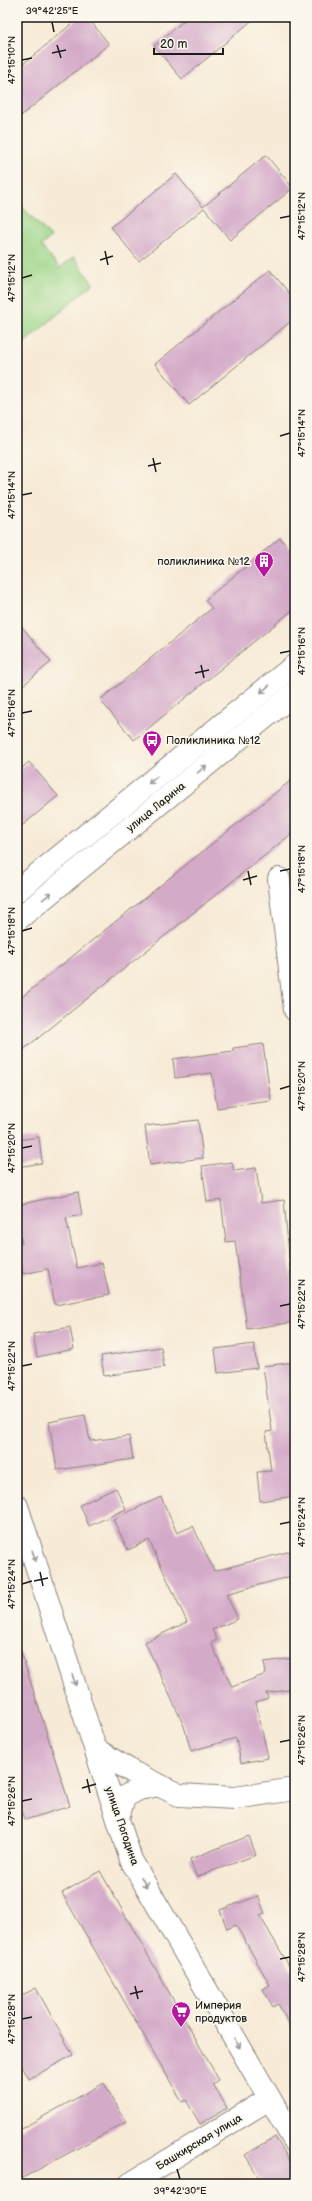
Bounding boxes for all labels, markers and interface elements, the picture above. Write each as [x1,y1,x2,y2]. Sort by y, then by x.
text: 39°42'25"E [26,5,79,17]
scale bar [154,30,223,56]
text: 47°15'10"N [6,36,18,84]
text: 20 m [160,37,187,52]
text: 47°15'12"N [296,192,308,240]
text: 47°15'12"N [6,254,18,302]
text: 47°15'14"N [296,409,308,457]
text: 47°15'14"N [6,471,18,519]
building icon: поликлиника №12 [253,550,275,578]
place label: поликлиника №12 [157,555,251,568]
text: 47°15'16"N [296,627,308,675]
one-way arrow [259,685,270,694]
text: 47°15'16"N [6,689,18,737]
bus stop icon: Поликлиника №12 [141,729,163,757]
place label: Поликлиника №12 [166,734,261,747]
one-way arrow [197,765,208,774]
one-way arrow [148,776,159,785]
street label: улица Ларина [124,779,188,835]
text: 47°15'18"N [296,845,308,893]
one-way arrow [42,891,53,900]
text: 47°15'18"N [6,907,18,955]
text: 47°15'20"N [296,1061,308,1111]
text: 47°15'20"N [6,1123,18,1173]
text: 47°15'22"N [296,1279,308,1329]
text: 47°15'22"N [6,1341,18,1391]
text: 47°15'24"N [296,1497,308,1547]
one-way arrow [30,1550,38,1562]
text: 47°15'24"N [6,1559,18,1609]
one-way arrow [71,1673,78,1686]
text: 47°15'26"N [296,1715,308,1765]
text: 47°15'26"N [6,1776,18,1826]
street label: улица Погодина [102,1785,142,1868]
one-way arrow [140,1875,148,1887]
text: 47°15'28"N [296,1932,308,1982]
text: 47°15'28"N [6,1994,18,2044]
place label: Империя продуктов [195,1999,247,2025]
supermarket icon: Империя продуктов [170,2000,192,2028]
one-way arrow [233,2037,241,2049]
street label: Башкирская улица [154,2111,245,2173]
text: 39°42'30"E [153,2185,207,2197]

